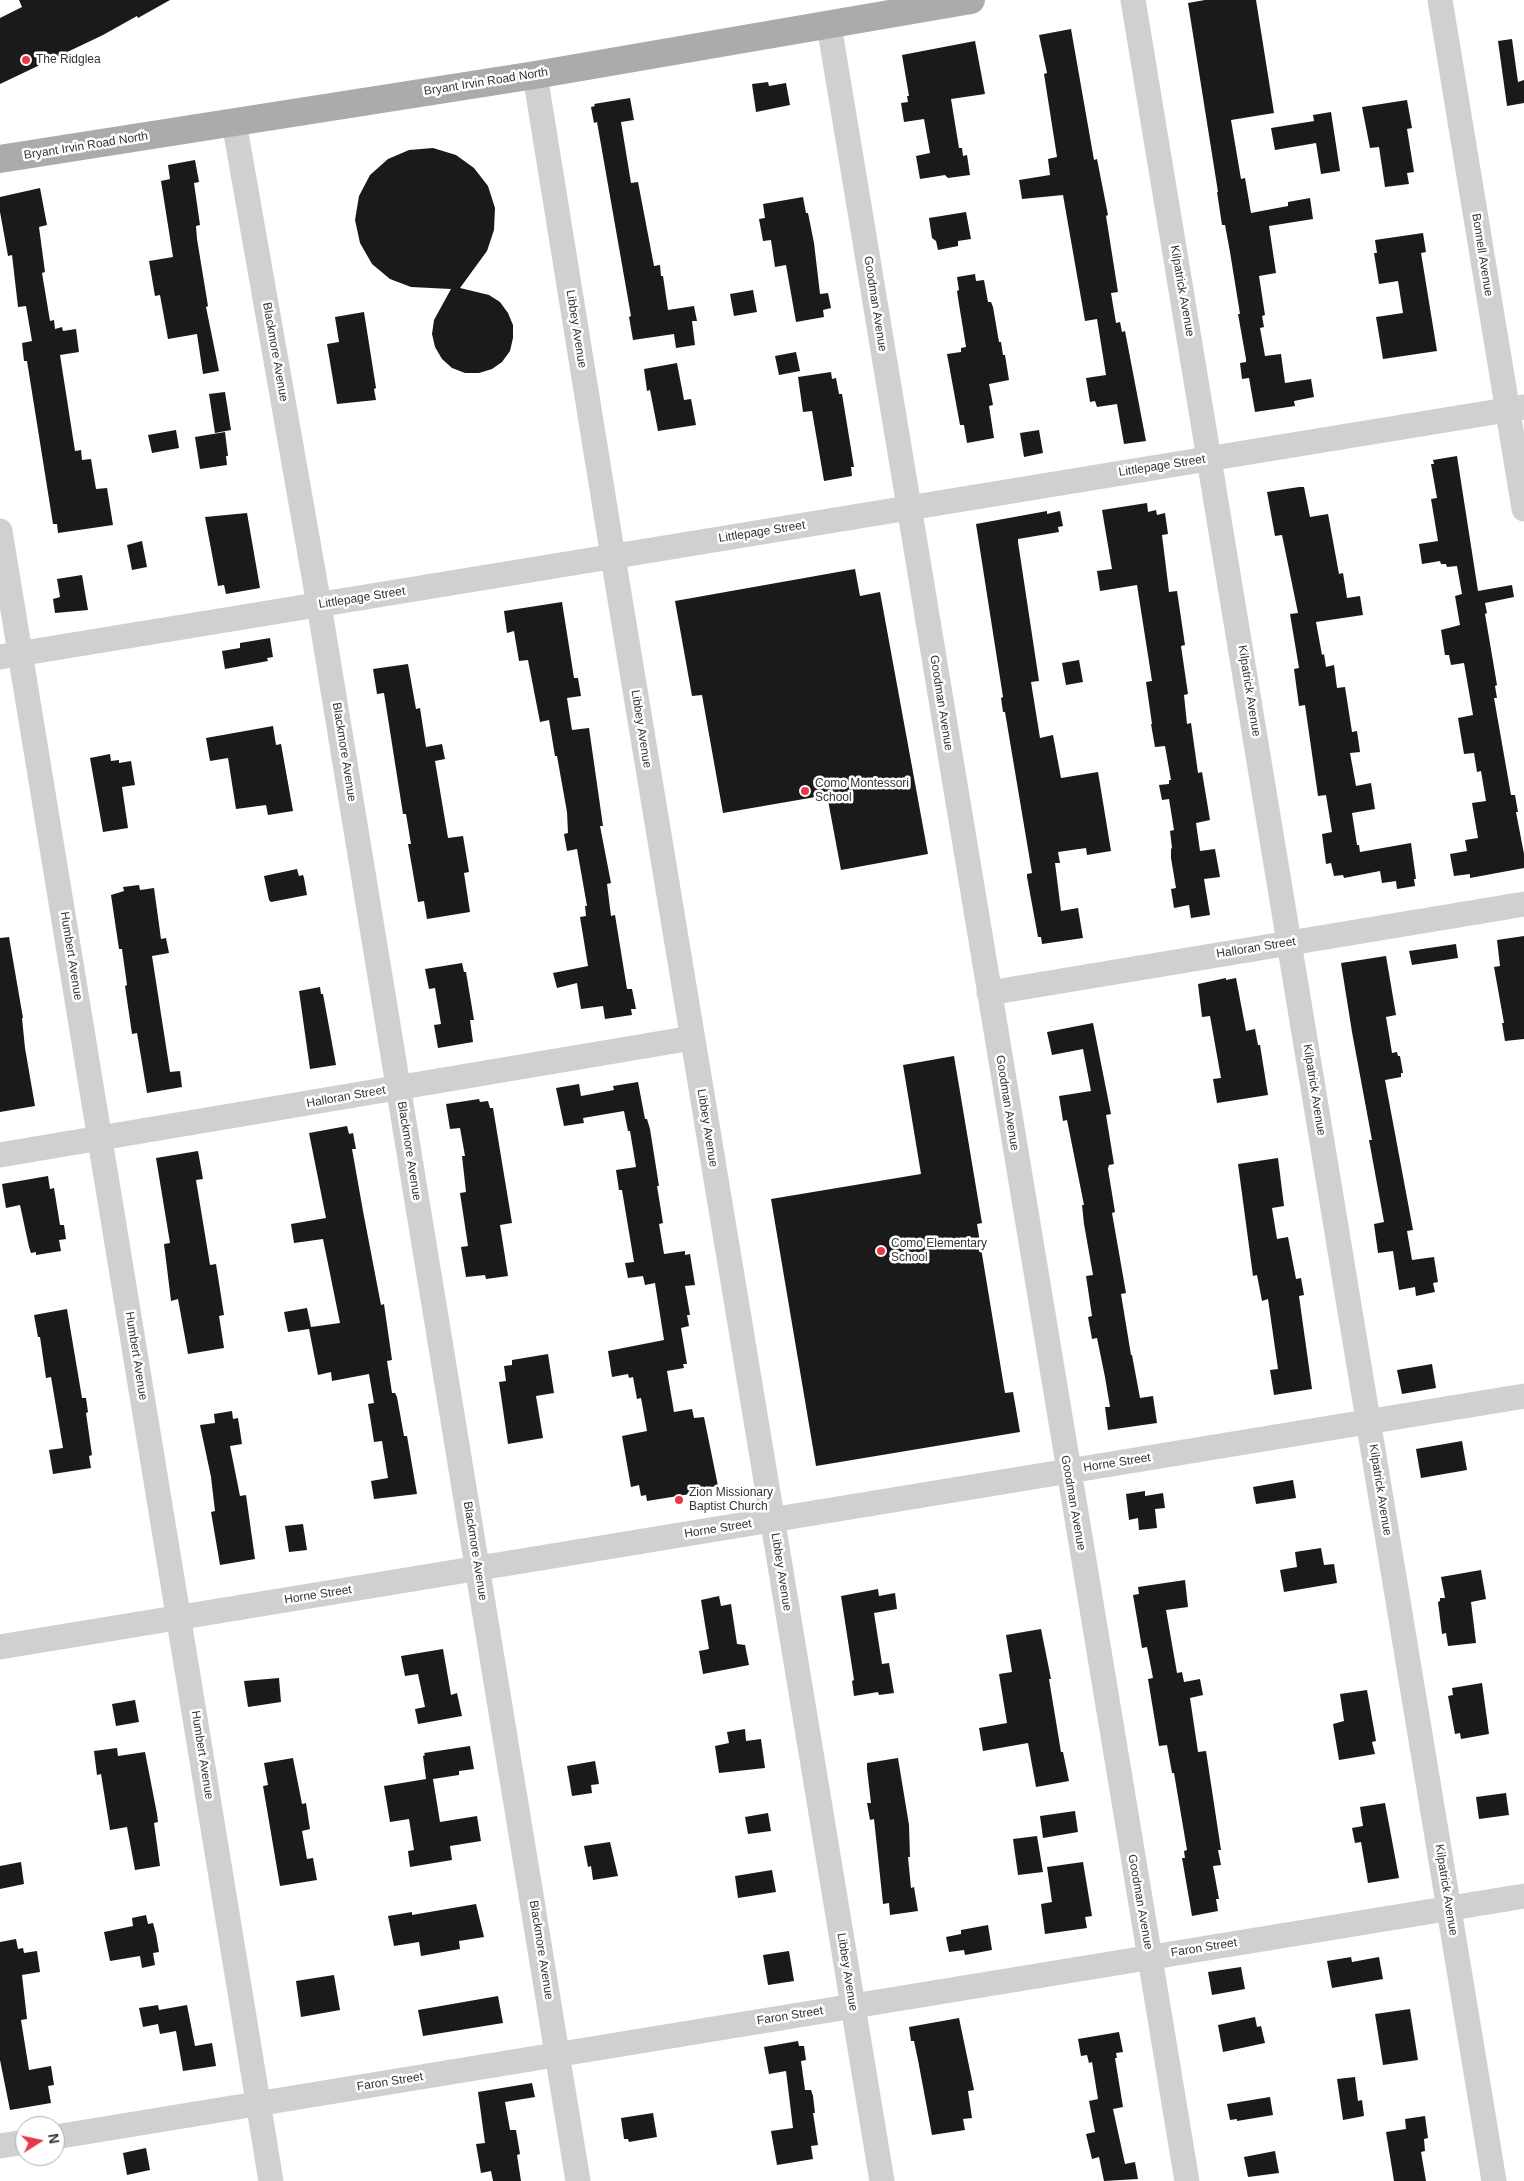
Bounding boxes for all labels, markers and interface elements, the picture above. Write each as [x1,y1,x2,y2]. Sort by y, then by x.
place label: The Ridglea [36,53,101,67]
marker: The Ridglea [20,54,32,66]
street label: Bryant Irvin Road North [423,65,549,99]
street label: Bryant Irvin Road North [23,129,149,163]
street label: Bonnell Avenue [1468,212,1496,298]
street label: Kilpatrick Avenue [1167,244,1197,338]
street label: Goodman Avenue [860,255,890,353]
street label: Libbey Avenue [563,289,589,369]
street label: Blackmore Avenue [259,301,291,403]
street label: Littlepage Street [1118,452,1206,480]
street label: Littlepage Street [718,518,806,546]
street label: Littlepage Street [318,584,406,612]
street label: Kilpatrick Avenue [1235,644,1263,738]
street label: Goodman Avenue [926,654,956,752]
street label: Libbey Avenue [628,689,654,769]
street label: Blackmore Avenue [329,701,359,803]
place label: Como Montessori School [815,777,909,805]
marker: Como Montessori School [799,785,811,797]
street label: Humbert Avenue [57,911,85,1001]
street label: Halloran Street [1215,935,1297,961]
street label: Kilpatrick Avenue [1300,1043,1328,1137]
street label: Goodman Avenue [992,1054,1022,1152]
street label: Halloran Street [305,1083,387,1111]
street label: Libbey Avenue [694,1088,720,1168]
street label: Blackmore Avenue [394,1100,424,1202]
place label: Como Elementary School [891,1237,987,1265]
marker: Como Elementary School [875,1245,887,1257]
street label: Humbert Avenue [122,1311,150,1401]
street label: Kilpatrick Avenue [1366,1443,1394,1537]
street label: Horne Street [1082,1451,1152,1475]
street label: Goodman Avenue [1058,1454,1088,1552]
place label: Zion Missionary Baptist Church [689,1486,773,1514]
marker: Zion Missionary Baptist Church [673,1494,685,1506]
street label: Blackmore Avenue [460,1500,490,1602]
street label: Horne Street [683,1517,753,1541]
street label: Libbey Avenue [768,1532,794,1612]
street label: Horne Street [283,1583,353,1607]
street label: Humbert Avenue [188,1710,216,1800]
street label: Kilpatrick Avenue [1432,1843,1460,1937]
street label: Goodman Avenue [1125,1853,1155,1951]
street label: Blackmore Avenue [526,1899,556,2001]
street label: Libbey Avenue [834,1932,860,2012]
street label: Faron Street [1170,1936,1238,1960]
street label: Faron Street [756,2004,824,2028]
street label: Faron Street [356,2070,424,2094]
north arrow [15,2116,65,2166]
text: N [45,2132,63,2145]

